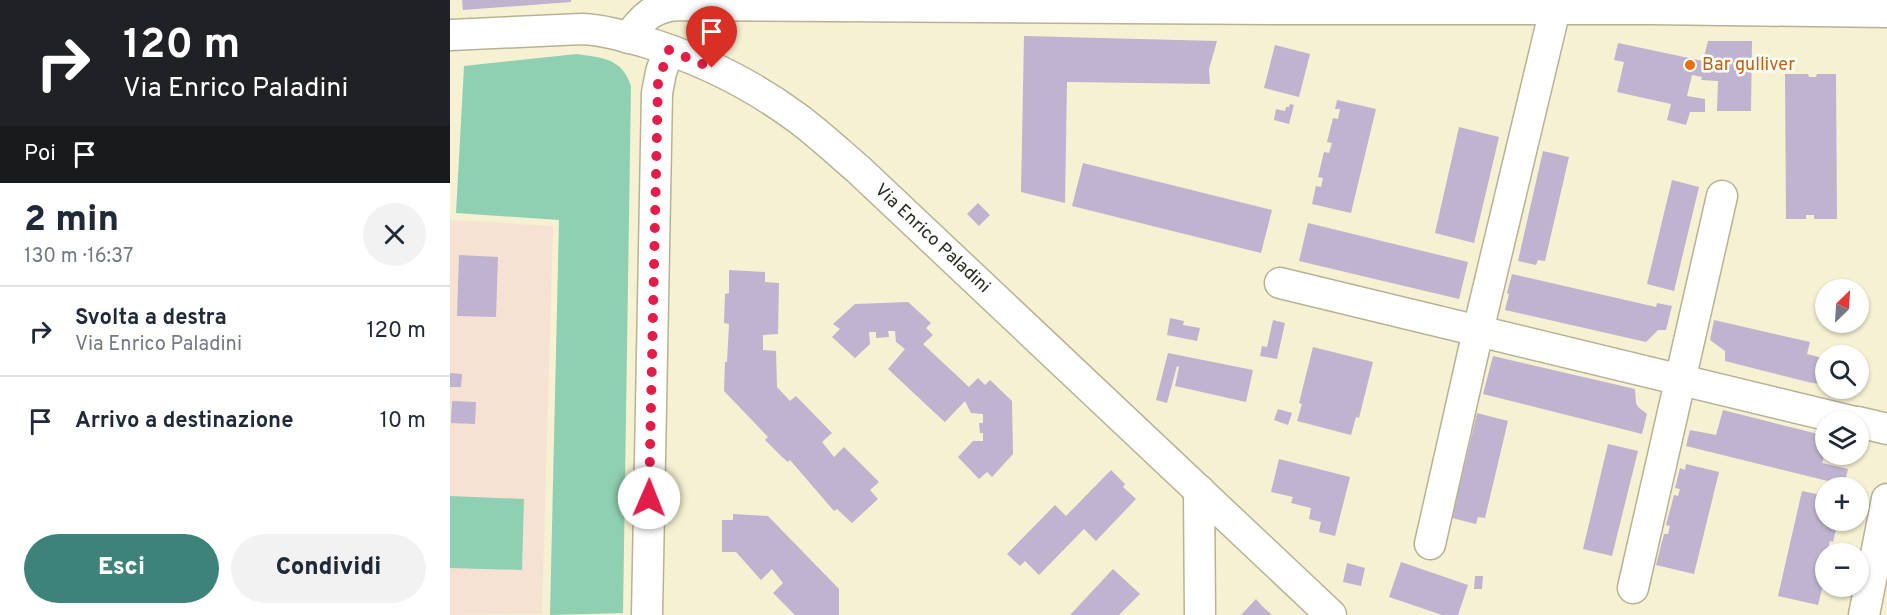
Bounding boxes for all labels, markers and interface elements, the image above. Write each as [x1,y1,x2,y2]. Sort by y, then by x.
pin [686,6,737,68]
icon: arrive [695,15,728,48]
text: 120 m [123,20,240,73]
icon: right [24,24,102,102]
place label: Bar gulliver [1702,54,1795,77]
marker: Bar gulliver [1683,58,1697,72]
text: Via Enrico Paladini [123,72,348,106]
icon: arrive [68,138,101,171]
text: Poi [24,141,56,168]
street label: Via Enrico Paladini [869,179,995,299]
text: 2 min [24,198,119,244]
button: close [363,203,426,266]
text: 130 m · 16:37 [24,244,133,270]
north arrow [1815,279,1869,333]
map controls [1815,279,1869,597]
text: Svolta a destra [75,305,227,332]
icon: right [24,315,57,348]
text: 120 m [366,318,426,345]
text: Via Enrico Paladini [75,332,242,358]
button: search [1815,345,1869,399]
icon: arrive [24,405,57,438]
text: Arrivo a destinazione [75,408,293,435]
text: 10 m [380,408,426,435]
button: layers [1815,411,1869,465]
position arrow [617,466,681,530]
button: + [1815,477,1869,531]
button: Esci [24,534,219,603]
button: Condividi [231,534,426,603]
button: − [1815,543,1869,597]

